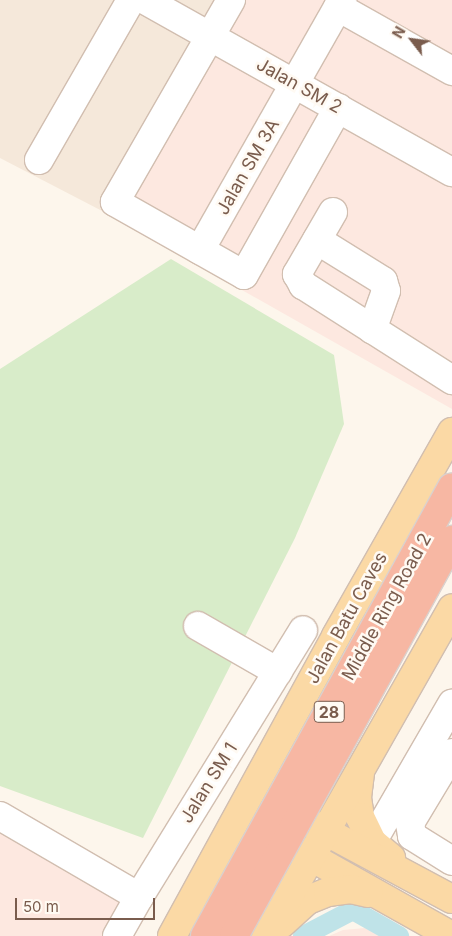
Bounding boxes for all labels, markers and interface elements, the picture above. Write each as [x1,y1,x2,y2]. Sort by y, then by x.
north arrow [387,15,437,65]
text: N [389,23,409,41]
street label: Jalan SM 2 [252,54,346,118]
street label: Jalan SM 3A [212,115,284,219]
street label: Middle Ring Road 2 [338,530,436,684]
street label: Jalan Batu Caves [302,549,392,687]
road number: 28 [313,699,345,726]
street label: Jalan SM 1 [176,739,242,827]
scale bar [18,888,158,920]
text: 50 m [23,897,59,916]

